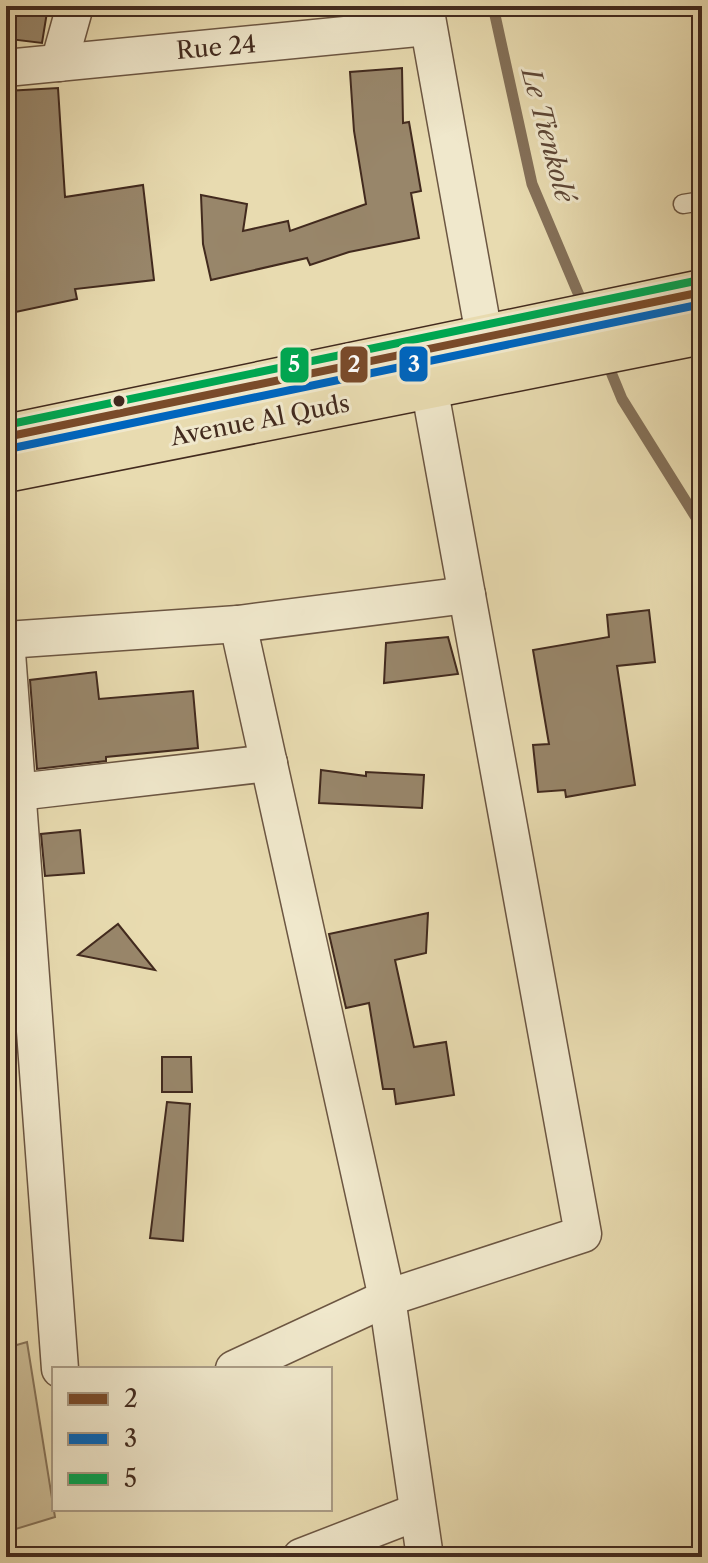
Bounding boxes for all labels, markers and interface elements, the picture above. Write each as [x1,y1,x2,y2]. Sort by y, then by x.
street label: Rue 24 [175,29,257,65]
water label: Le Tienkolé [514,63,582,208]
line badge: 2 [339,345,369,384]
line badge: 3 [398,345,429,383]
line badge: 5 [279,346,310,384]
text: 5 [288,351,300,378]
text: 2 [348,351,361,378]
text: 3 [408,351,420,378]
street label: Avenue Al Quds [167,388,352,452]
unlabelled marker [111,393,127,409]
legend [52,1367,332,1511]
text: 2 [124,1384,138,1413]
text: 3 [124,1424,137,1453]
text: 5 [124,1464,137,1493]

